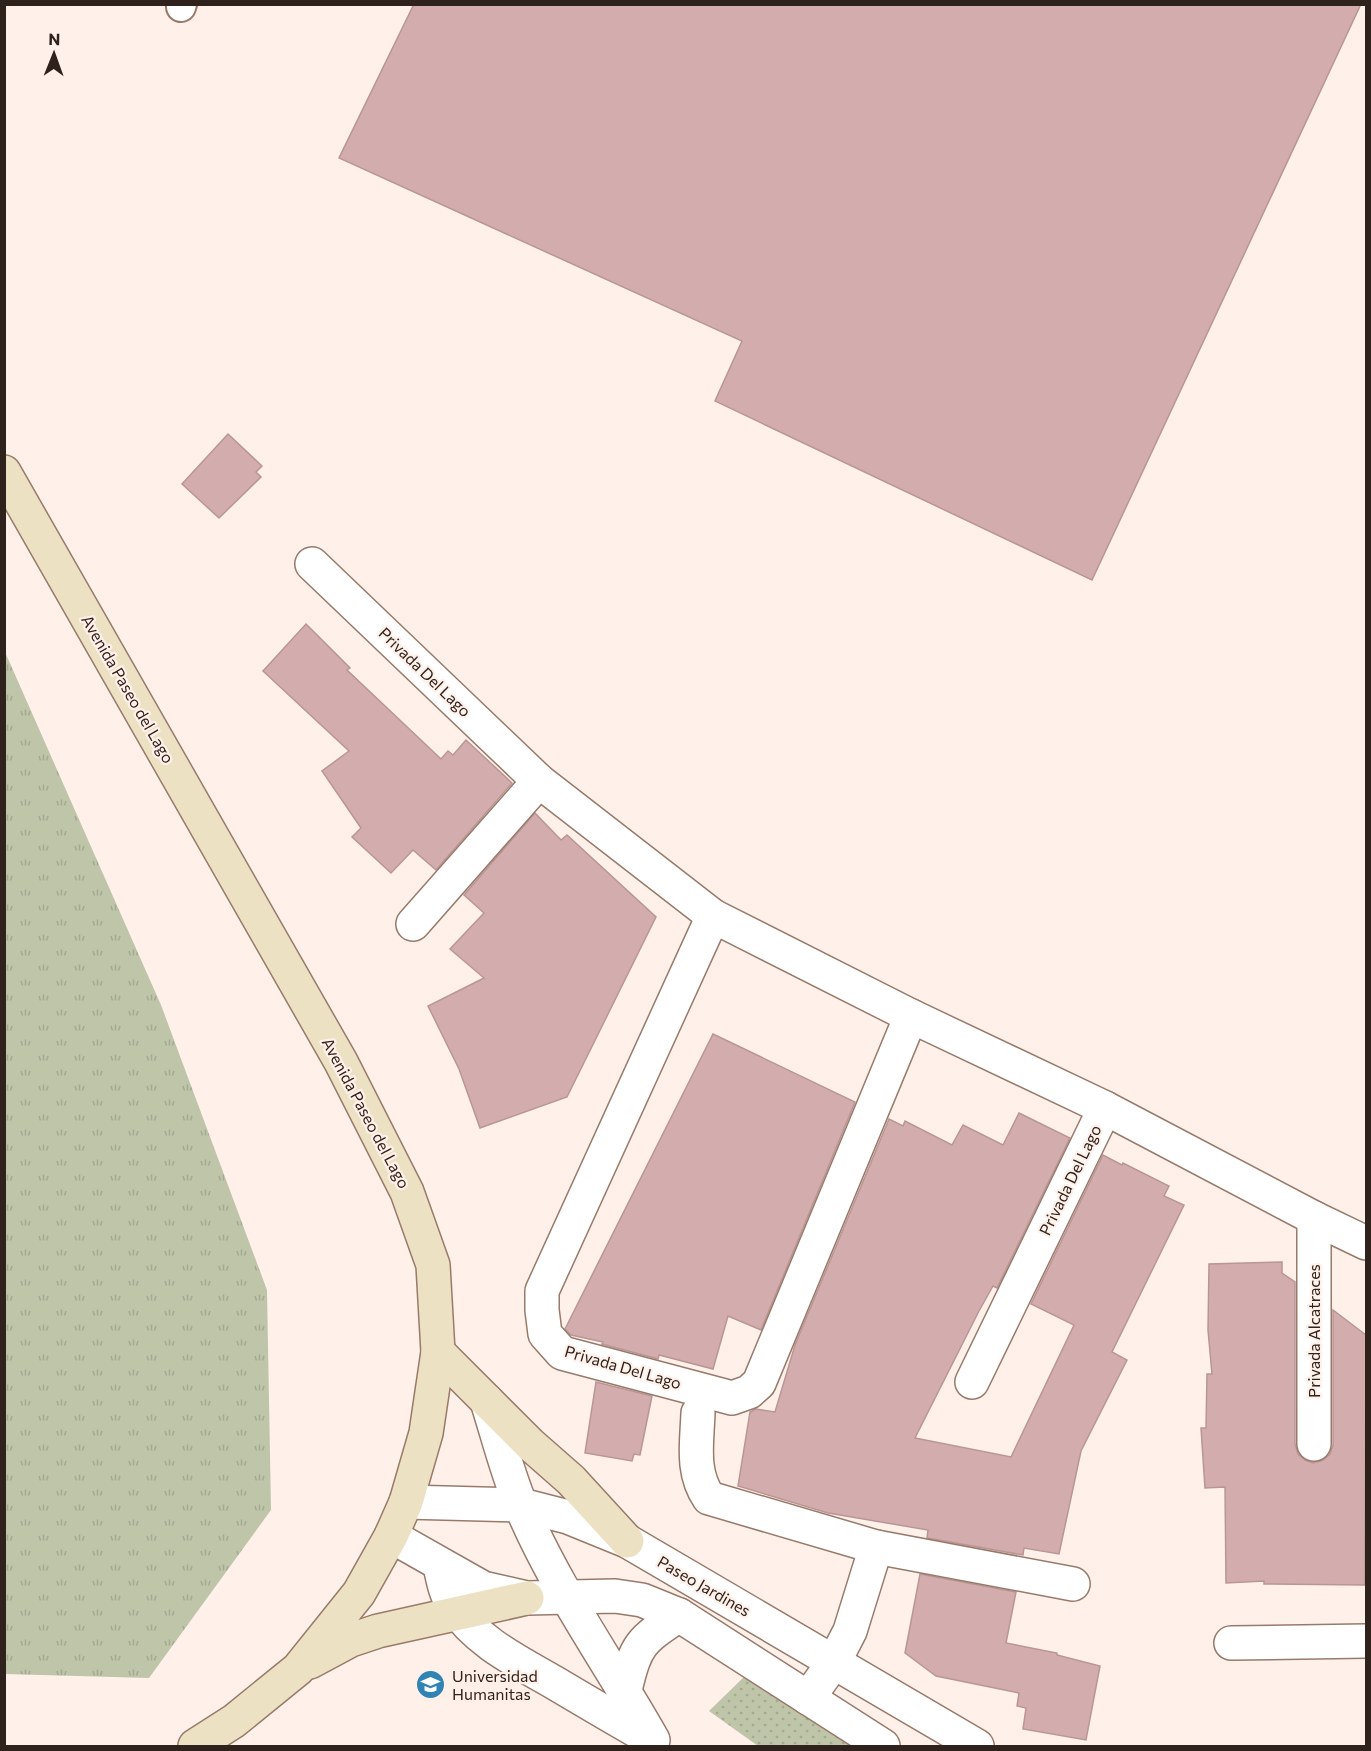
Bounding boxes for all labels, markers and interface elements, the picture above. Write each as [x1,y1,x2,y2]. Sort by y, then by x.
north arrow [24,24,84,84]
text: N [48,29,60,48]
street label: Avenida Paseo del Lago [78,611,179,766]
street label: Privada Del Lago [375,623,475,720]
street label: Avenida Paseo del Lago [319,1034,414,1191]
street label: Privada Del Lago [1035,1121,1105,1238]
street label: Privada Alcatraces [1304,1264,1323,1398]
street label: Privada Del Lago [563,1341,684,1392]
street label: Paseo Jardines [654,1551,754,1620]
place label: Universidad Humanitas [452,1666,538,1703]
school or university icon: Universidad Humanitas [415,1669,447,1701]

